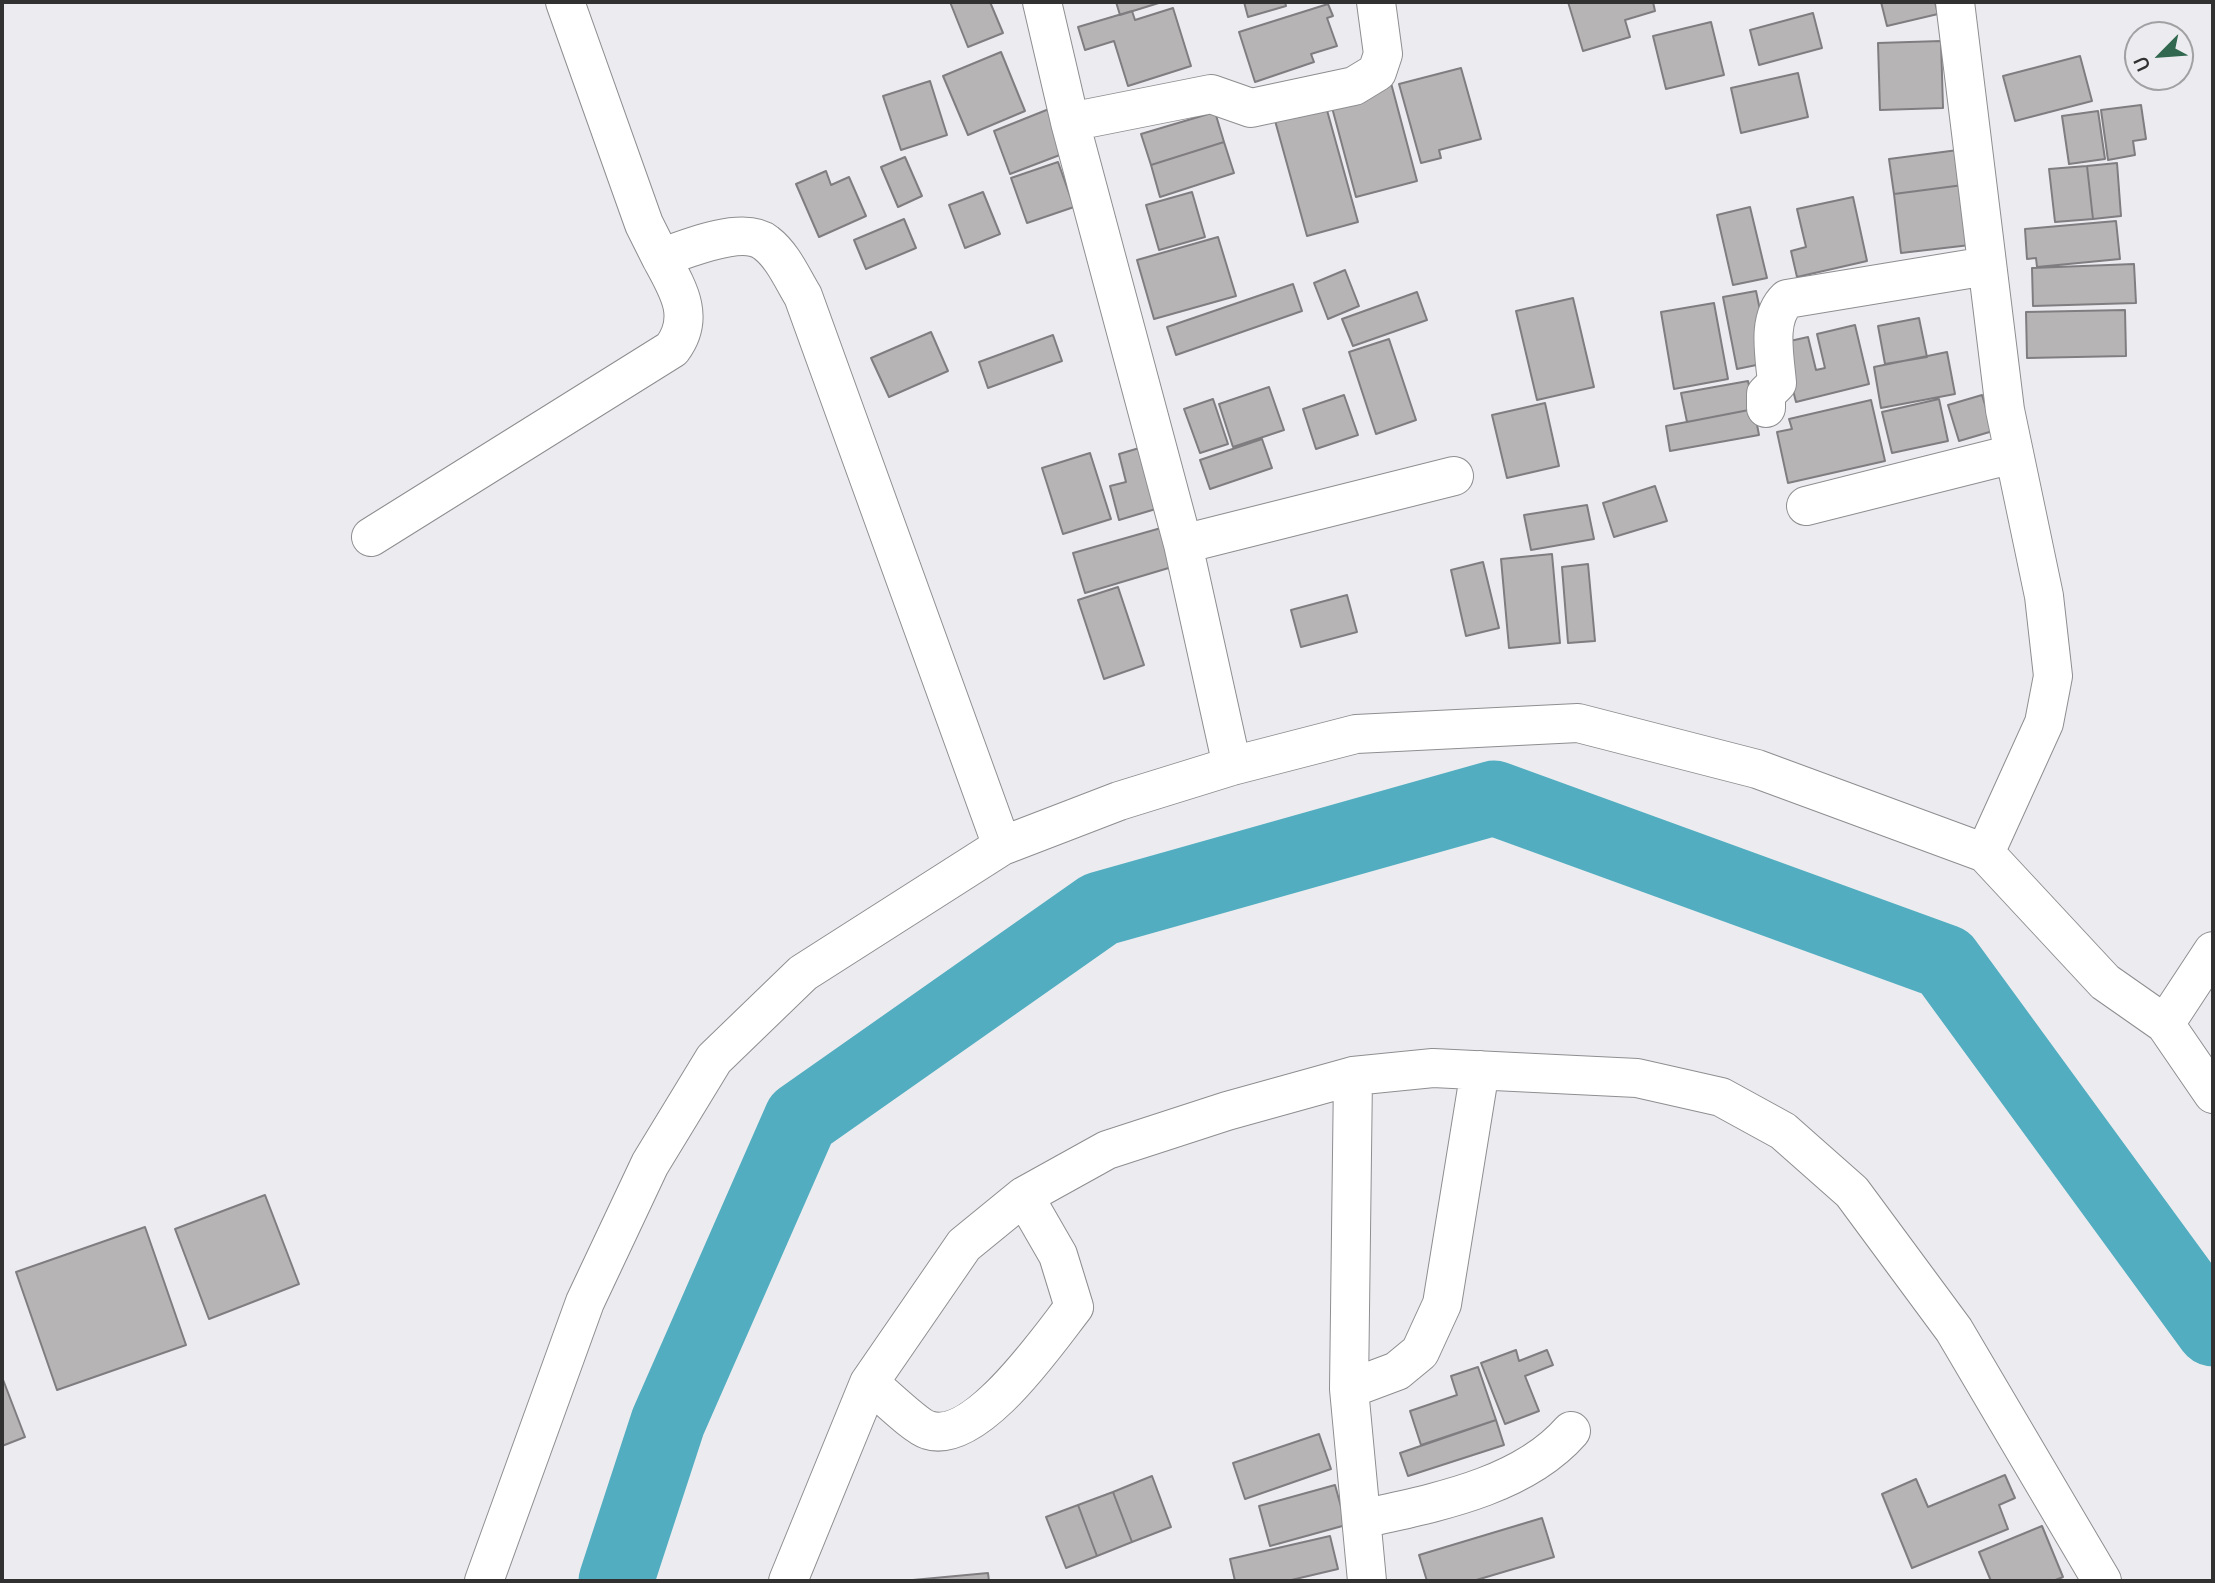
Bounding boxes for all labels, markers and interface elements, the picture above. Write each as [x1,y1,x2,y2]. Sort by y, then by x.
north arrow [2124,21,2194,91]
text: U [2127,52,2156,76]

